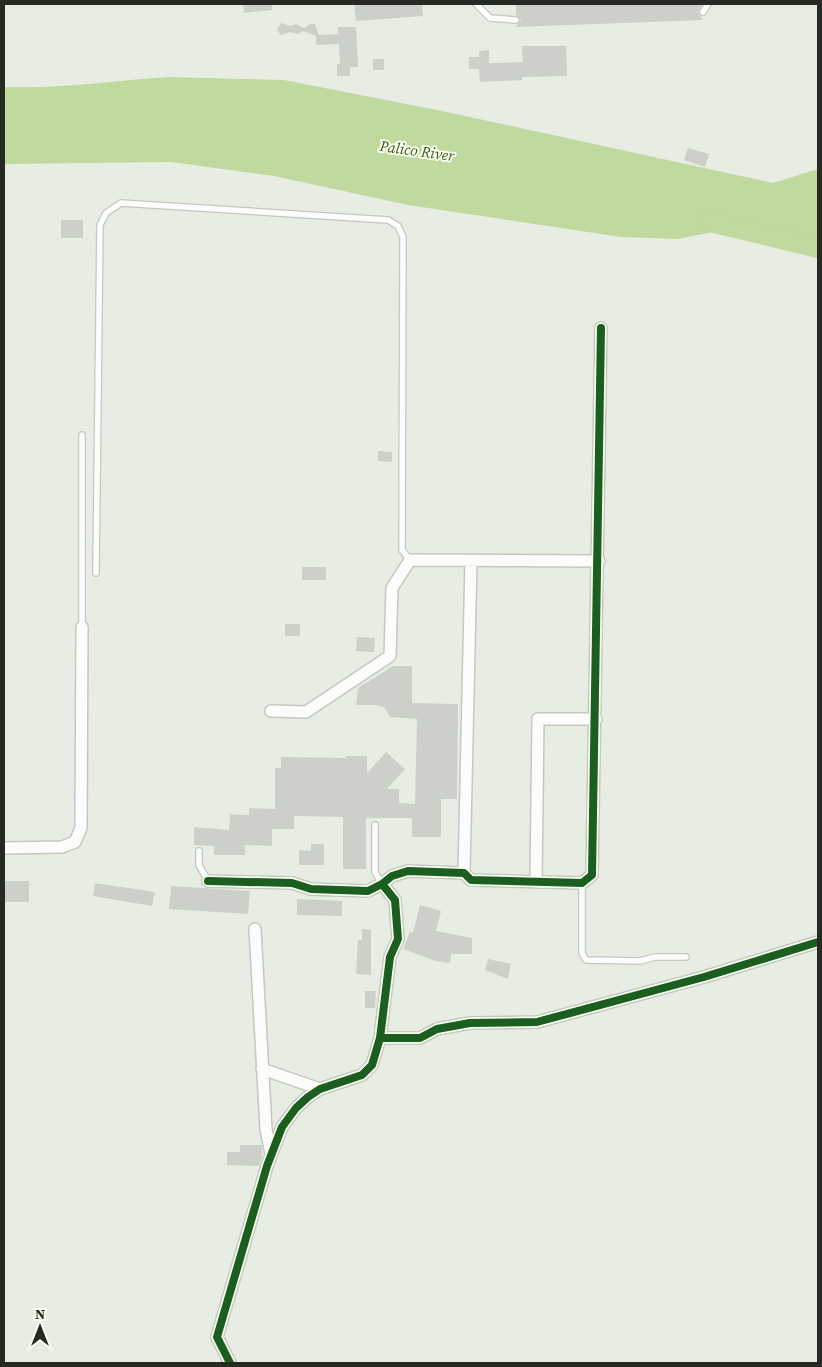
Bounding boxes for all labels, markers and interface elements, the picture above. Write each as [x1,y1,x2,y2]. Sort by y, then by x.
water label: Palico River [378,135,457,166]
north arrow [15,1302,65,1352]
text: N [35,1304,45,1324]

